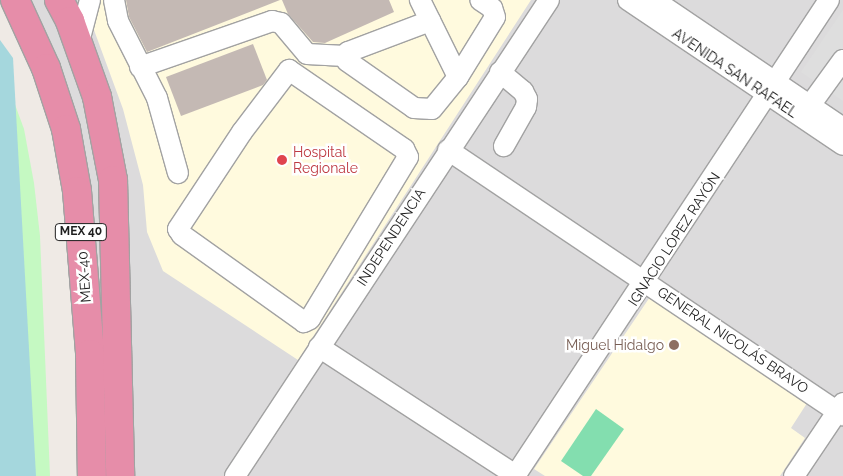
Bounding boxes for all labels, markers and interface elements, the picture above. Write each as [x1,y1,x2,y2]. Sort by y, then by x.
street label: AVENIDA SAN RAFAEL [669,25,801,121]
place label: Hospital Regionale [293,144,358,176]
marker: Hospital Regionale [275,153,289,167]
street label: IGNACIO LÓPEZ RAYÓN [625,169,723,309]
street label: INDEPENDENCIA [353,185,429,289]
road number: MEX 40 [55,222,107,242]
street label: MEX-40 [74,251,94,303]
street label: GENERAL NICOLÁS BRAVO [654,283,812,397]
place label: Miguel Hidalgo [566,337,664,353]
marker: Miguel Hidalgo [668,339,680,351]

